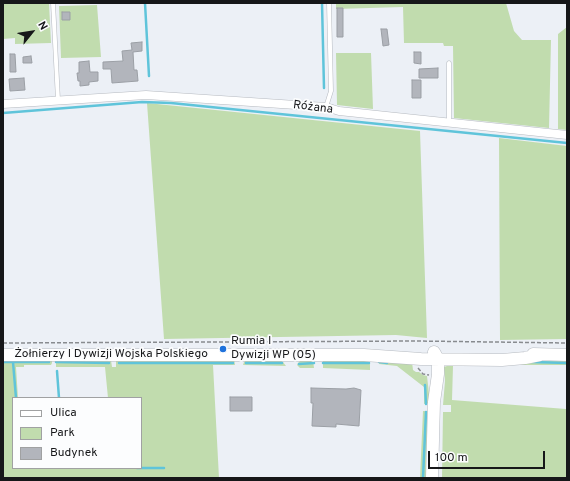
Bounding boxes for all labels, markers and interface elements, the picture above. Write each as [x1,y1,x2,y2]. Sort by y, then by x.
north arrow [12,12,52,52]
text: N [34,19,50,33]
street label: Różana [292,98,334,118]
place label: Rumia I Dywizji WP (05) [231,335,316,363]
marker: Rumia I Dywizji WP (05) [218,344,228,354]
street label: Żołnierzy I Dywizji Wojska Polskiego [14,348,208,362]
legend [12,397,142,469]
text: Ulica [50,405,77,421]
text: Park [50,425,75,441]
scale bar [430,443,547,469]
text: Budynek [50,445,98,461]
text: 100 m [435,450,468,466]

